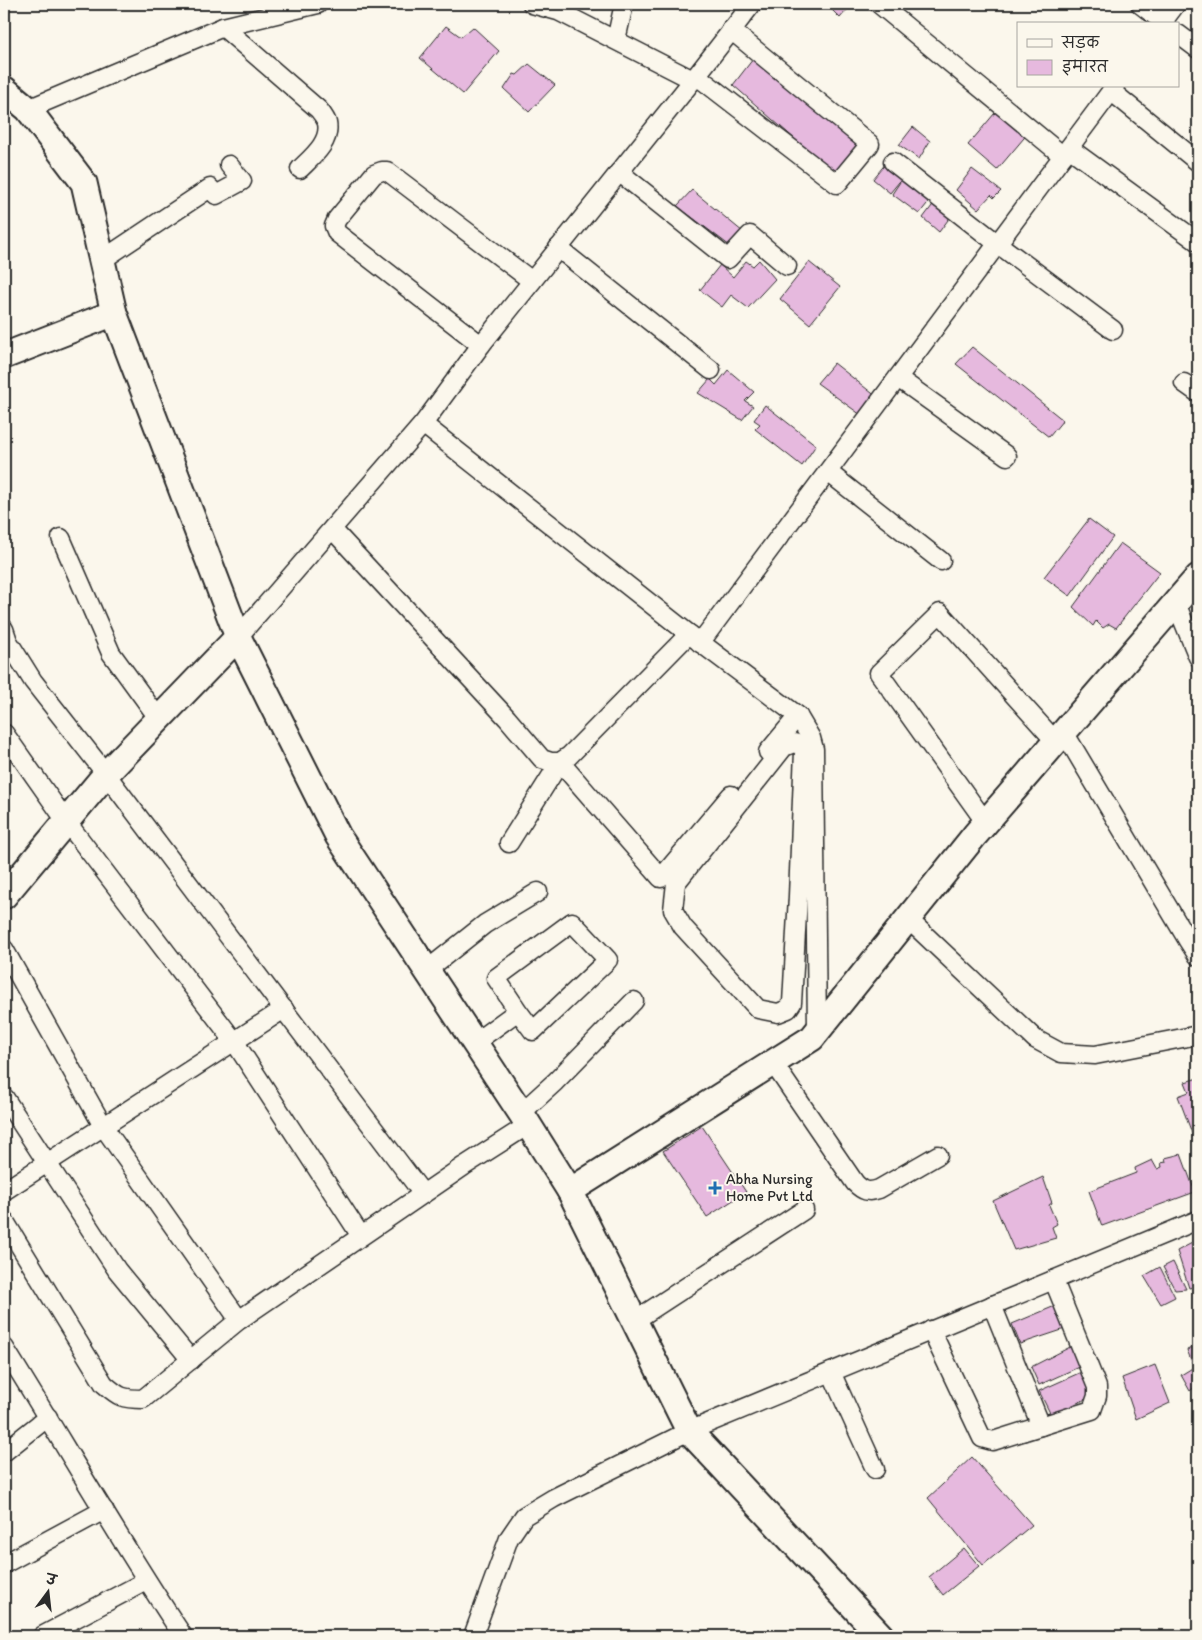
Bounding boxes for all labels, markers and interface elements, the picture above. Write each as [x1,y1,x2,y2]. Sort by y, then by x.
legend [1017,22,1180,88]
text: सड़क [1061,34,1100,53]
text: इमारत [1062,58,1109,76]
place label: Abha Nursing Home Pvt Ltd [726,1170,813,1205]
marker: Abha Nursing Home Pvt Ltd [708,1181,722,1195]
north arrow [22,1568,72,1618]
text: उ [43,1570,60,1590]

